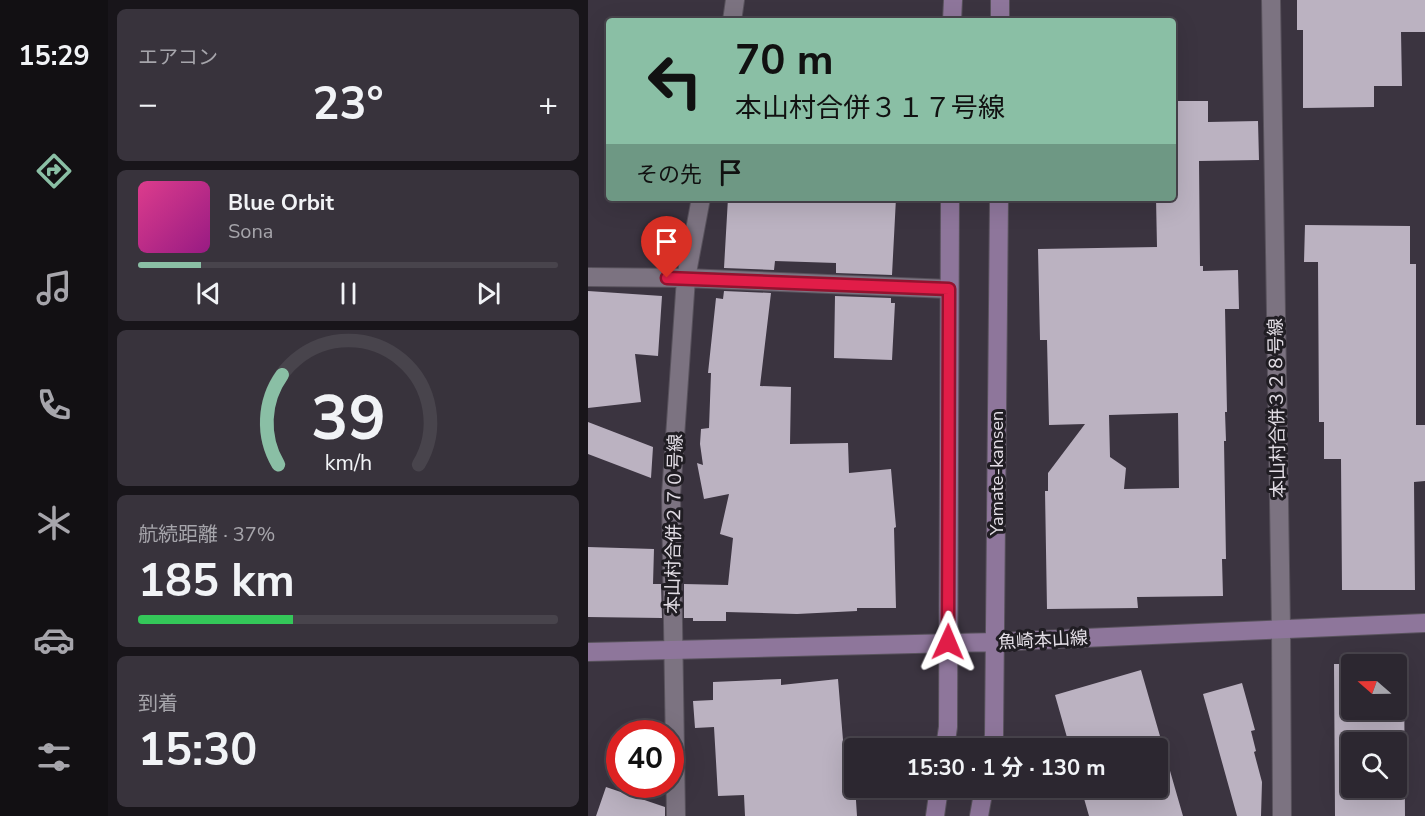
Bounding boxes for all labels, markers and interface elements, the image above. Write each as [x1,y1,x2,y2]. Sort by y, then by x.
text: 70 m [735,32,834,89]
text: 15:29 [18,38,90,75]
icon: left [636,42,714,120]
text: エアコン [138,44,218,71]
text: 23° [312,74,384,135]
text: − [138,82,158,127]
text: + [538,82,558,127]
text: 本山村合併３１７号線 [735,90,1005,127]
icon: directions [33,150,75,192]
icon: arrive [714,156,747,189]
text: その先 [636,160,702,190]
text: Blue Orbit [228,188,334,218]
pin [641,216,692,278]
text: Sona [228,218,273,245]
icon: arrive [650,225,683,258]
icon: music [33,267,75,309]
icon: previous [192,277,225,310]
icon: pause [332,277,365,310]
icon: next [472,277,505,310]
street label: 本山村合併３２８号線 [1263,318,1291,498]
text: 39 [311,376,385,461]
icon: phone [33,384,75,426]
street label: Yamate-kansen [985,411,1009,536]
street label: 本山村合併２７０号線 [660,434,688,614]
text: km/h [324,448,372,478]
icon: climate [33,502,75,544]
text: 航続距離 · 37% [138,521,275,548]
text: 185 km [138,551,295,612]
position arrow [916,610,980,674]
icon: car [33,619,75,661]
street label: 魚崎本山線 [997,626,1089,654]
north arrow [1341,654,1407,720]
map controls [1341,654,1407,798]
text: 到着 [138,690,178,717]
text: 15:30 [138,720,257,781]
speed limit sign: 40 [606,720,684,798]
button: search [1341,732,1407,798]
icon: filters [33,736,75,778]
text: 15:30 · 1 分 · 130 m [907,753,1105,783]

